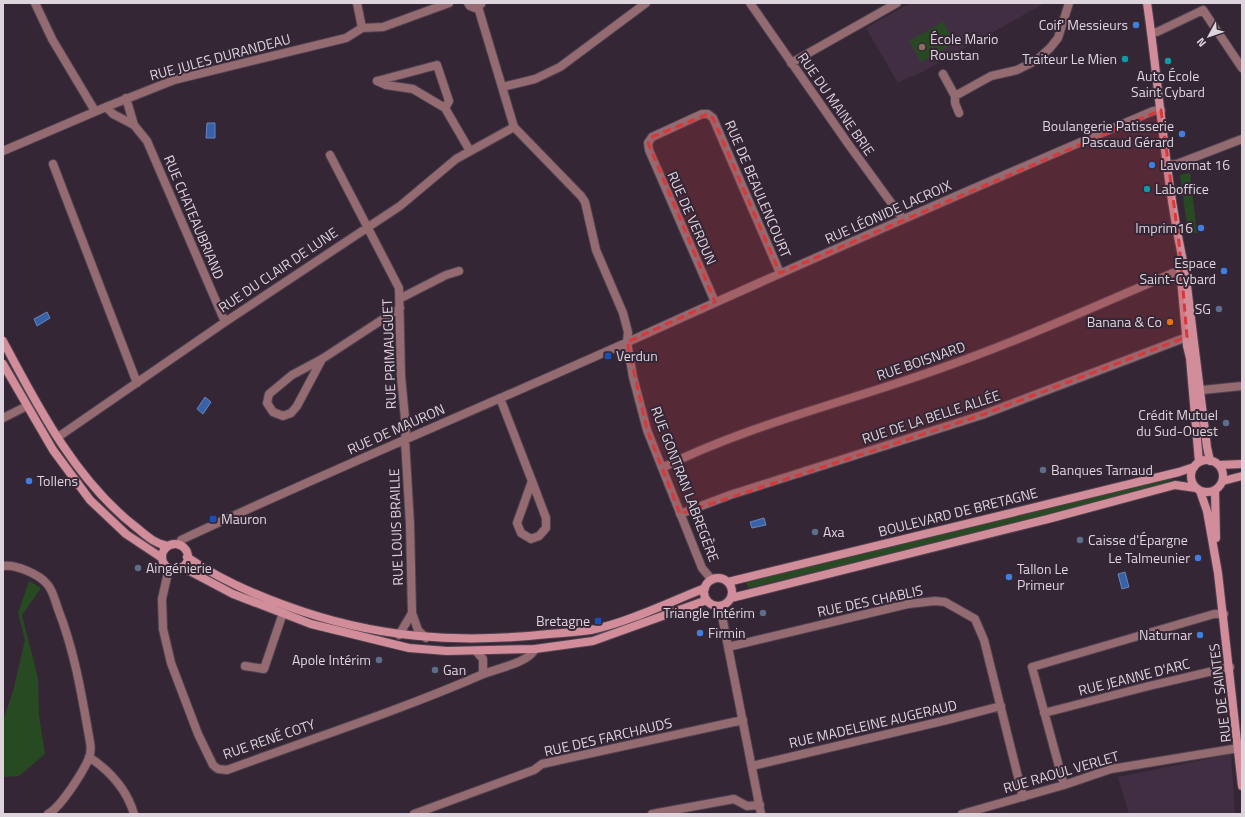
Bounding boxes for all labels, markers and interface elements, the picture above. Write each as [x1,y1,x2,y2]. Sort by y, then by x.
place label: Coif' Messieurs [1039,14,1128,35]
north arrow [1189,16,1229,56]
marker: Coif' Messieurs [1131,20,1141,30]
street label: RUE JULES DURANDEAU [147,28,293,85]
place label: École Mario Roustan [930,28,999,65]
text: N [1193,34,1210,50]
marker: École Mario Roustan [917,42,927,52]
street label: RUE DU MAINE BRIE [793,48,880,160]
place label: Traiteur Le Mien [1022,48,1117,69]
marker: Traiteur Le Mien [1120,54,1130,64]
marker: Auto École Saint Cybard [1163,56,1173,66]
place label: Auto École Saint Cybard [1131,65,1205,102]
place label: Boulangerie Patisserie Pascaud Gérard [1042,115,1174,152]
street label: RUE DE BEAULENCOURT [720,117,797,261]
marker: Boulangerie Patisserie Pascaud Gérard [1177,129,1187,139]
street label: RUE CHATEAUBRIAND [159,151,230,282]
place label: Lavomat 16 [1160,154,1230,175]
marker: Lavomat 16 [1147,160,1157,170]
street label: RUE DE VERDUN [662,168,722,268]
street label: RUE LÉONIDE LACROIX [821,174,955,249]
place label: Laboffice [1155,178,1209,199]
marker: Laboffice [1142,184,1152,194]
place label: Imprim16 [1135,217,1193,238]
street label: RUE DU CLAIR DE LUNE [214,222,342,317]
marker: Imprim16 [1196,223,1206,233]
place label: Espace Saint-Cybard [1140,252,1216,289]
marker: Espace Saint-Cybard [1219,266,1229,276]
street label: RUE PRIMAUGUET [376,298,401,410]
place label: SG [1195,298,1211,319]
marker: SG [1214,304,1224,314]
place label: Banana & Co [1087,311,1162,332]
marker: Banana & Co [1165,317,1175,327]
street label: RUE BOISNARD [874,335,968,386]
place label: Verdun [616,345,658,366]
marker: Verdun [603,351,613,361]
street label: RUE DE LA BELLE ALLÉE [859,384,1003,449]
street label: RUE DE MAURON [344,398,448,459]
street label: RUE GONTRAN LABREGÈRE [646,403,725,565]
place label: Crédit Mutuel du Sud-Ouest [1136,404,1218,441]
marker: Crédit Mutuel du Sud-Ouest [1221,418,1231,428]
place label: Banques Tarnaud [1051,459,1153,480]
marker: Banques Tarnaud [1038,465,1048,475]
street label: RUE LOUIS BRAILLE [383,468,408,586]
place label: Tollens [37,470,78,491]
marker: Tollens [24,476,34,486]
street label: BOULEVARD DE BRETAGNE [876,481,1040,542]
place label: Mauron [221,508,267,529]
marker: Mauron [208,514,218,524]
place label: Axa [823,521,845,542]
marker: Axa [810,527,820,537]
place label: Caisse d'Épargne [1088,529,1188,550]
marker: Caisse d'Épargne [1075,535,1085,545]
place label: Le Talmeunier [1108,547,1190,568]
marker: Le Talmeunier [1193,553,1203,563]
place label: Aingénierie [146,557,212,578]
place label: Tallon Le Primeur [1017,558,1068,595]
marker: Aingénierie [133,563,143,573]
marker: Tallon Le Primeur [1004,572,1014,582]
street label: RUE DES CHABLIS [815,579,925,622]
place label: Triangle Intérim [663,602,755,623]
marker: Triangle Intérim [758,608,768,618]
place label: Bretagne [536,610,590,631]
marker: Bretagne [593,616,603,626]
place label: Firmin [708,622,746,643]
place label: Naturnar [1139,624,1192,645]
marker: Firmin [695,628,705,638]
marker: Naturnar [1195,630,1205,640]
street label: RUE DE SAINTES [1203,642,1236,744]
place label: Apole Intérim [292,649,371,670]
street label: RUE JEANNE D'ARC [1076,652,1192,701]
marker: Apole Intérim [374,655,384,665]
place label: Gan [443,659,466,680]
marker: Gan [430,665,440,675]
street label: RUE MADELEINE AUGERAUD [787,694,959,753]
street label: RUE DES FARCHAUDS [542,712,674,761]
street label: RUE RENÉ COTY [220,713,318,764]
street label: RUE RAOUL VERLET [1001,745,1122,798]

